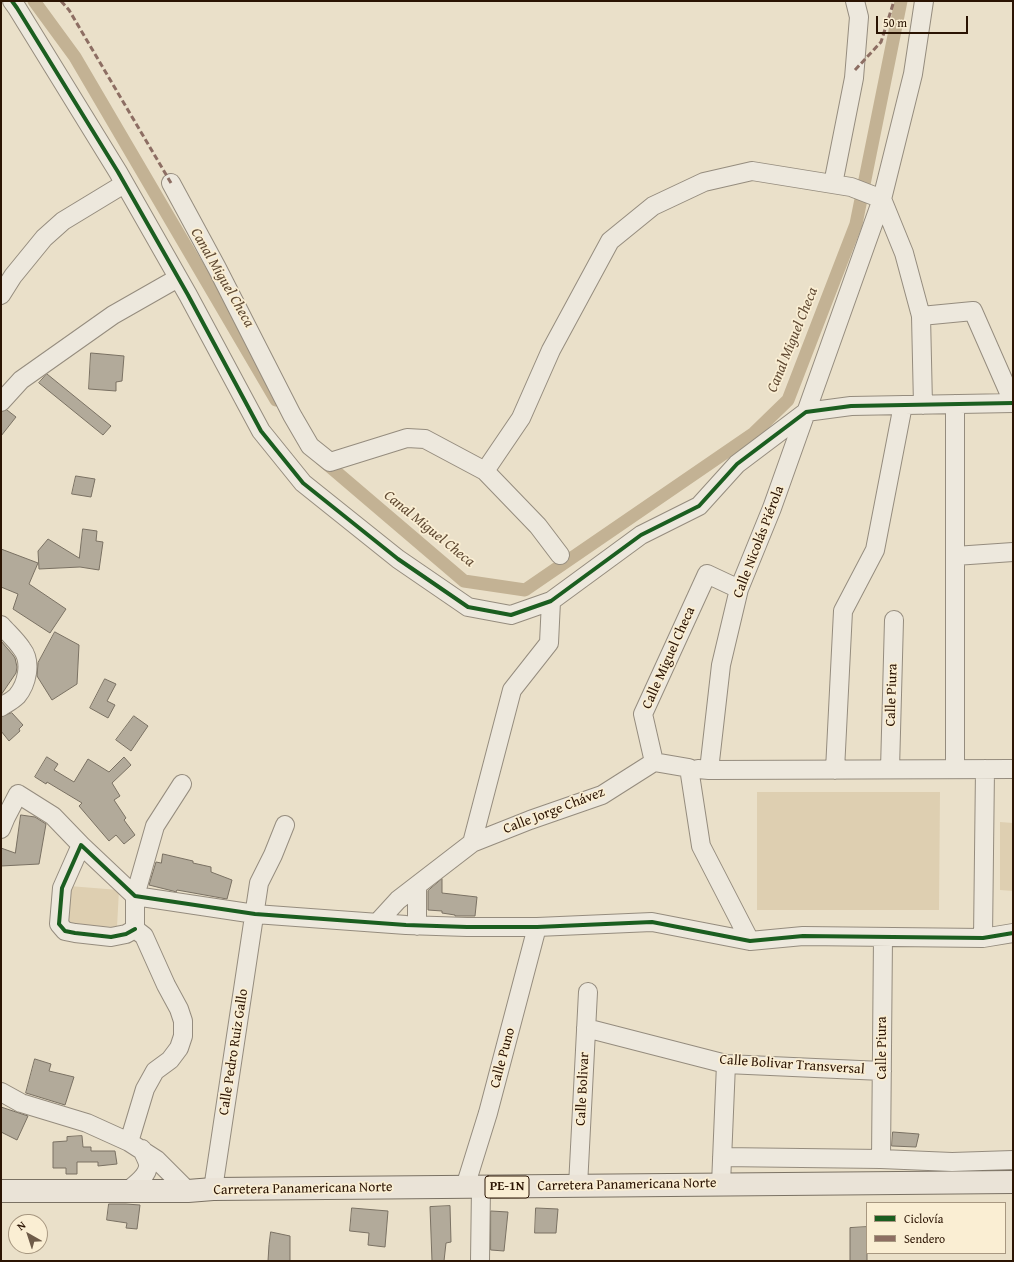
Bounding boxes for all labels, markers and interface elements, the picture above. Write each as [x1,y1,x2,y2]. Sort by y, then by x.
scale bar [878,8,970,34]
text: 50 m [883,14,907,31]
water label: Canal Miguel Checa [186,225,258,331]
water label: Canal Miguel Checa [764,285,822,395]
street label: Calle Nicolás Piérola [730,484,788,600]
water label: Canal Miguel Checa [380,487,478,571]
street label: Calle Miguel Checa [639,604,699,712]
street label: Calle Piura [883,663,901,727]
street label: Calle Jorge Chávez [501,784,607,838]
street label: Calle Pedro Ruiz Gallo [216,988,252,1116]
street label: Calle Piura [874,1016,890,1080]
street label: Calle Puno [487,1026,519,1090]
street label: Calle Bolivar [573,1052,593,1126]
street label: Calle Bolivar Transversal [719,1052,865,1078]
street label: Carretera Panamericana Norte [537,1175,717,1195]
road number: PE-1N [485,1176,529,1198]
street label: Carretera Panamericana Norte [213,1179,393,1199]
legend [866,1202,1006,1254]
text: Ciclovía [904,1210,943,1227]
north arrow [8,1214,48,1254]
text: N [13,1217,29,1234]
text: Sendero [904,1230,945,1247]

